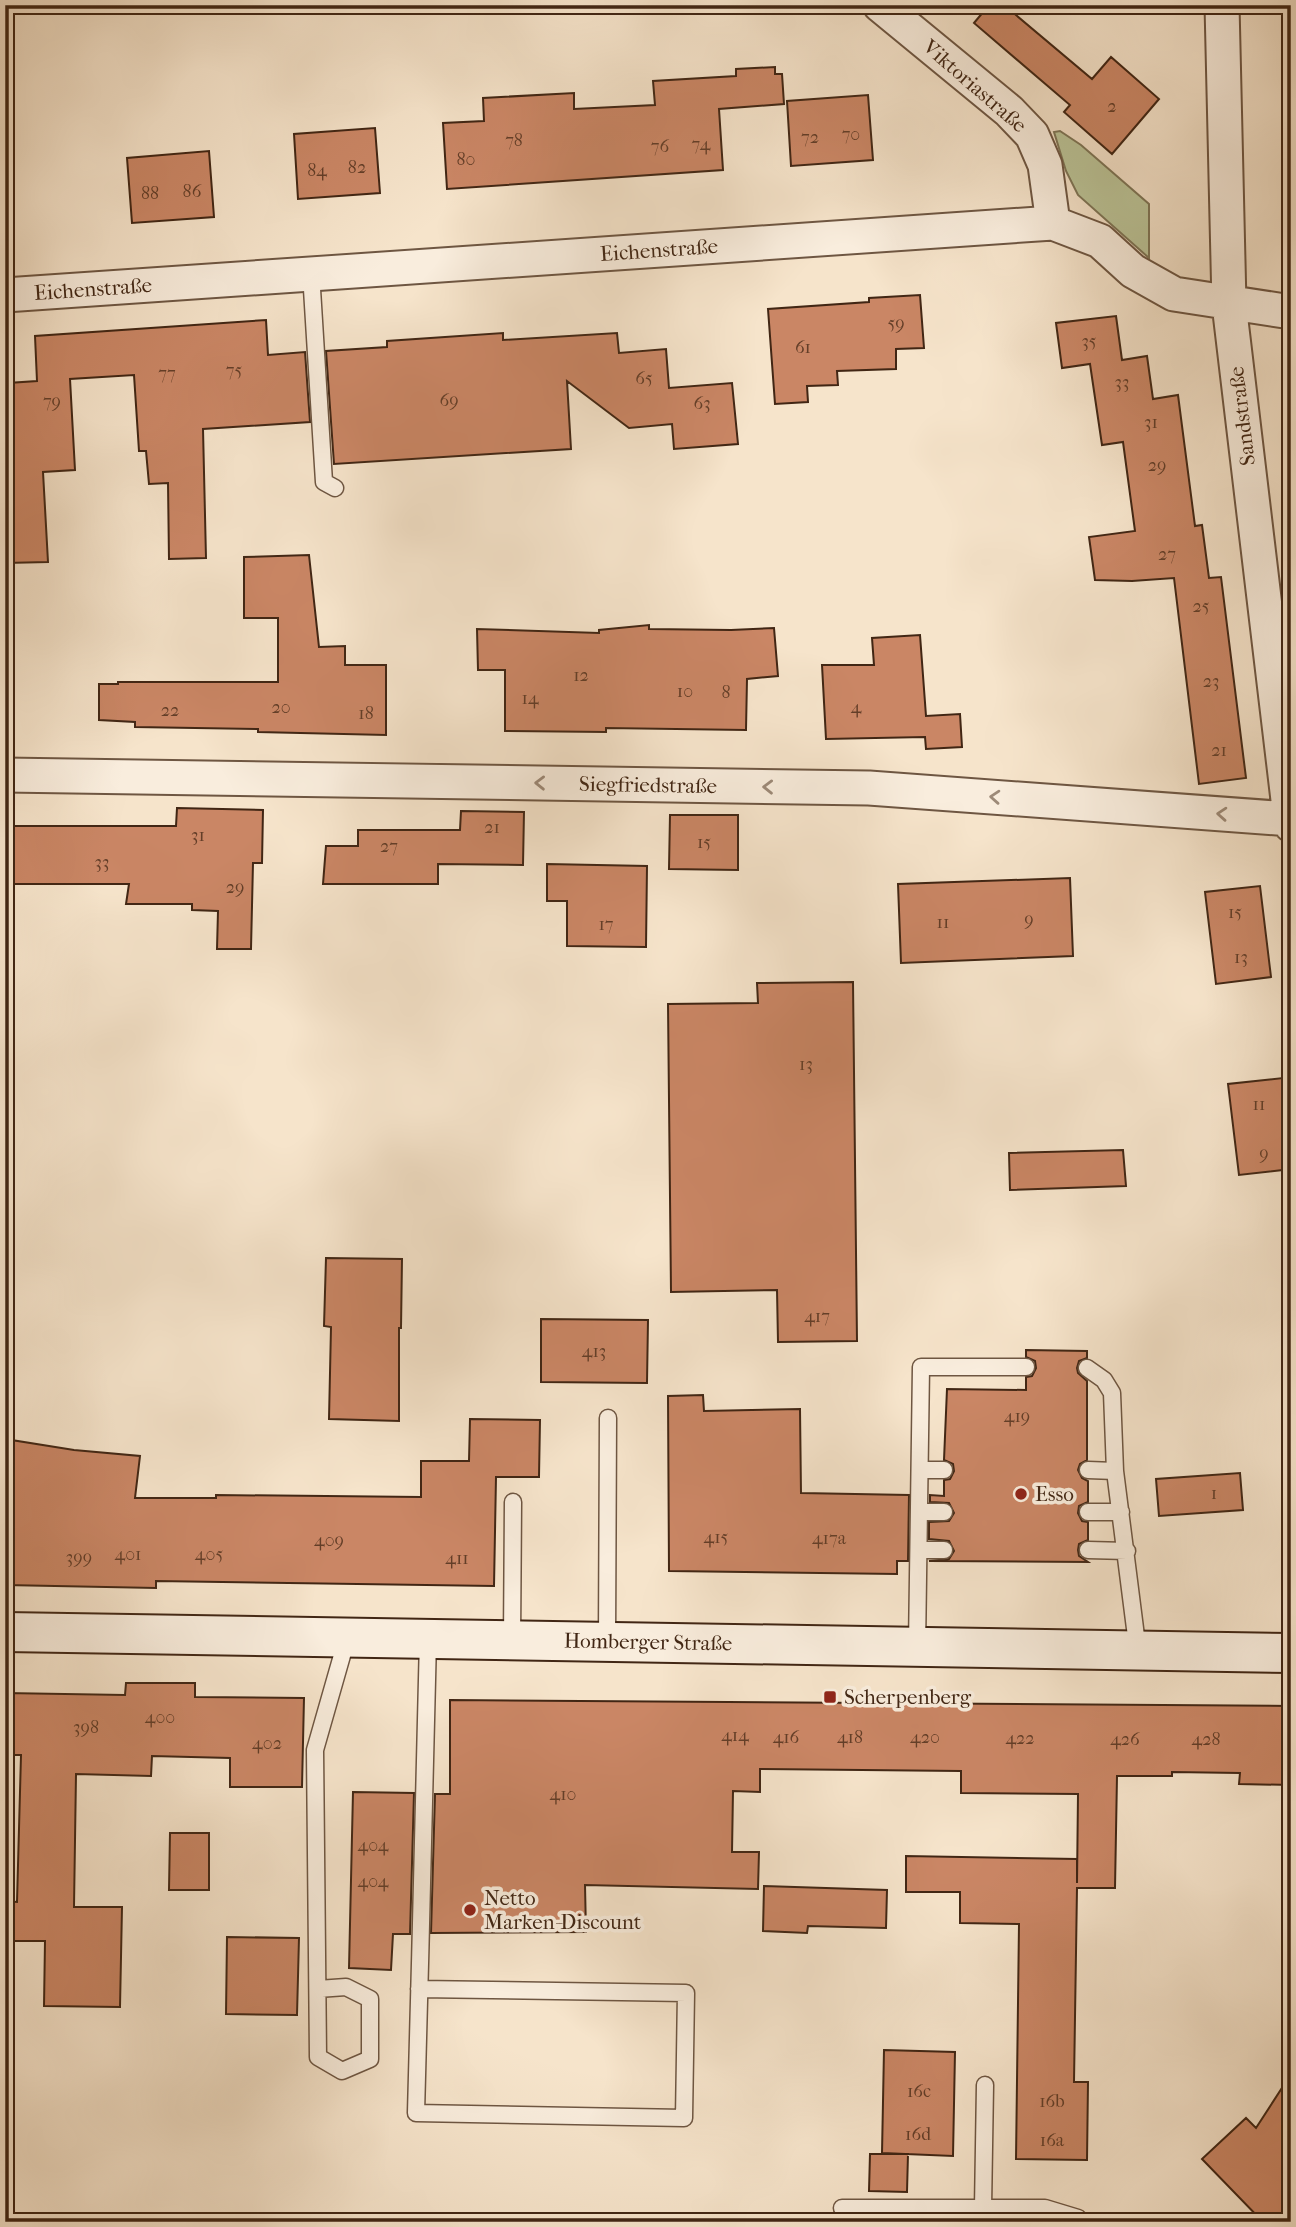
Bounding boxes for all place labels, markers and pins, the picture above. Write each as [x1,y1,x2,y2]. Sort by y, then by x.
place label: Esso [1035,1482,1074,1506]
marker: Esso [1013,1486,1029,1502]
place label: Scherpenberg [844,1685,972,1709]
marker: Scherpenberg [822,1689,838,1705]
place label: Netto Marken-Discount [484,1886,642,1934]
marker: Netto Marken-Discount [462,1902,478,1918]

